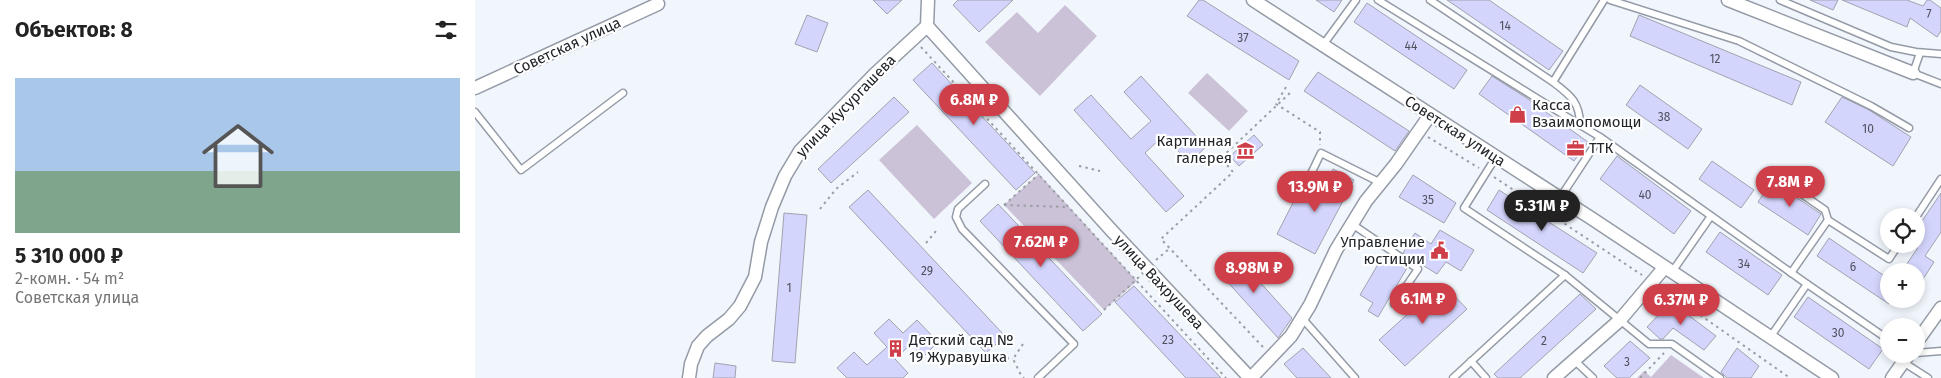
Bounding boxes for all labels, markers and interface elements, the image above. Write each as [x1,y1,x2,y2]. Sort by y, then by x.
house number: 7 [1926,7,1932,21]
street label: Советская улица [510,13,624,79]
icon: filters [432,16,460,44]
text: Объектов: 8 [15,17,133,43]
house number: 14 [1499,19,1511,33]
house number: 37 [1237,31,1249,45]
house number: 44 [1405,39,1418,53]
street label: улица Кусургашева [792,51,900,161]
house number: 12 [1709,52,1721,66]
pin: 6.8M ₽ [933,84,1015,126]
text: 6.8M ₽ [950,90,998,109]
street label: Советская улица [1401,92,1509,170]
place label: Касса Взаимопомощи [1532,96,1642,131]
shop icon: Касса Взаимопомощи [1508,104,1528,124]
house number: 38 [1658,110,1671,124]
icon: home [193,111,283,201]
house number: 10 [1862,122,1874,136]
place label: Картинная галерея [1157,132,1232,167]
office icon: ТТК [1565,138,1585,158]
place label: ТТК [1589,139,1614,157]
museum icon: Картинная галерея [1236,140,1256,160]
pin: 7.8M ₽ [1749,166,1831,208]
pin: 13.9M ₽ [1269,170,1361,213]
text: 7.8M ₽ [1767,172,1813,191]
text: 13.9M ₽ [1288,177,1342,196]
house number: 40 [1638,188,1652,202]
pin: 5.31M ₽ [1496,190,1588,232]
house number: 35 [1422,193,1434,207]
text: 5.31M ₽ [1515,196,1569,215]
map controls [1880,208,1925,363]
button: locate [1880,208,1925,253]
pin: 7.62M ₽ [995,226,1087,268]
street label: улица Вахрушева [1110,231,1208,333]
text: 7.62M ₽ [1014,232,1068,251]
place label: Управление юстиции [1340,233,1425,268]
public building icon: Управление юстиции [1429,241,1449,261]
text: 5 310 000 ₽ [15,243,123,269]
pin: 8.98M ₽ [1208,252,1300,294]
house number: 34 [1738,257,1751,271]
text: 8.98M ₽ [1226,258,1282,277]
house number: 6 [1850,260,1856,274]
button: + [1880,263,1925,308]
house number: 29 [921,264,933,278]
text: 2-комн. · 54 m² [15,269,124,288]
house number: 1 [786,281,792,295]
pin: 6.1M ₽ [1382,282,1464,325]
pin: 6.37M ₽ [1635,284,1727,326]
text: Советская улица [15,288,139,307]
text: 6.1M ₽ [1401,289,1445,308]
text: 6.37M ₽ [1654,290,1708,309]
button: − [1880,318,1925,363]
house number: 30 [1832,326,1845,340]
place label: Детский сад № 19 Журавушка [908,331,1014,366]
house number: 23 [1162,333,1174,347]
house number: 2 [1541,334,1547,348]
building icon: Детский сад № 19 Журавушка [885,339,905,359]
house number: 3 [1624,355,1630,369]

